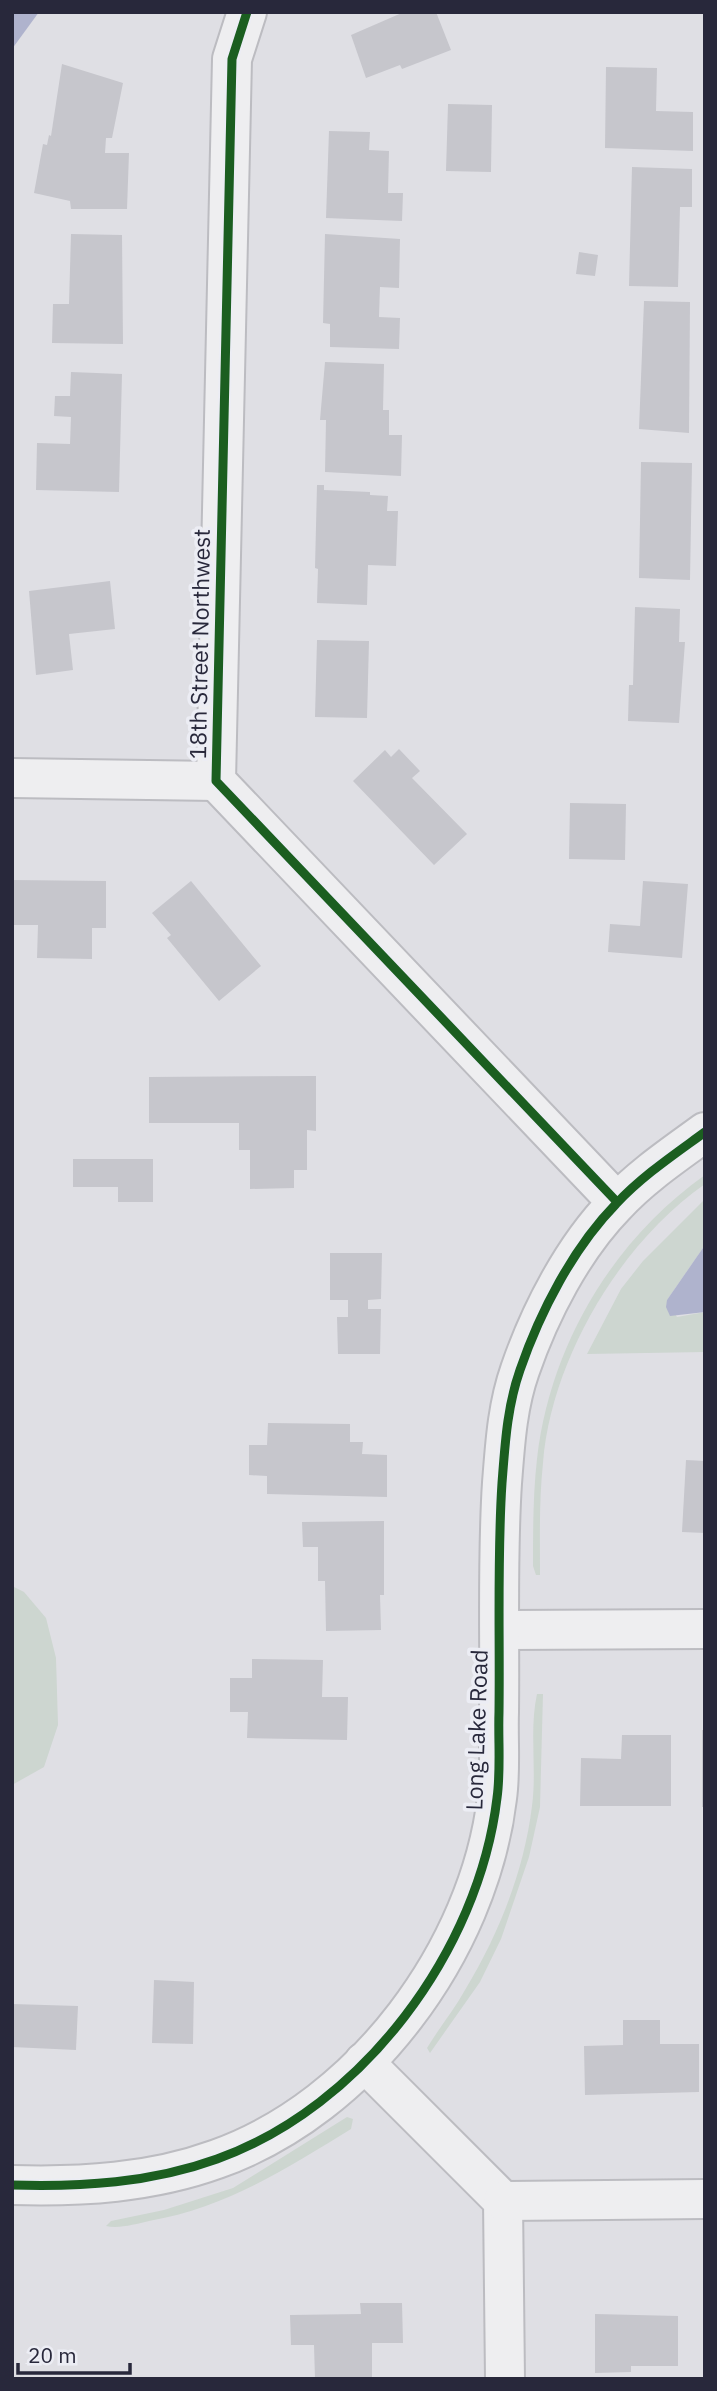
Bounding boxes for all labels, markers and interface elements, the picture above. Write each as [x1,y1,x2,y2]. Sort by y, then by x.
street label: 18th Street Northwest [182,528,216,760]
street label: Long Lake Road [458,1649,494,1811]
scale bar [18,2332,130,2376]
text: 20 m [28,2341,77,2369]

